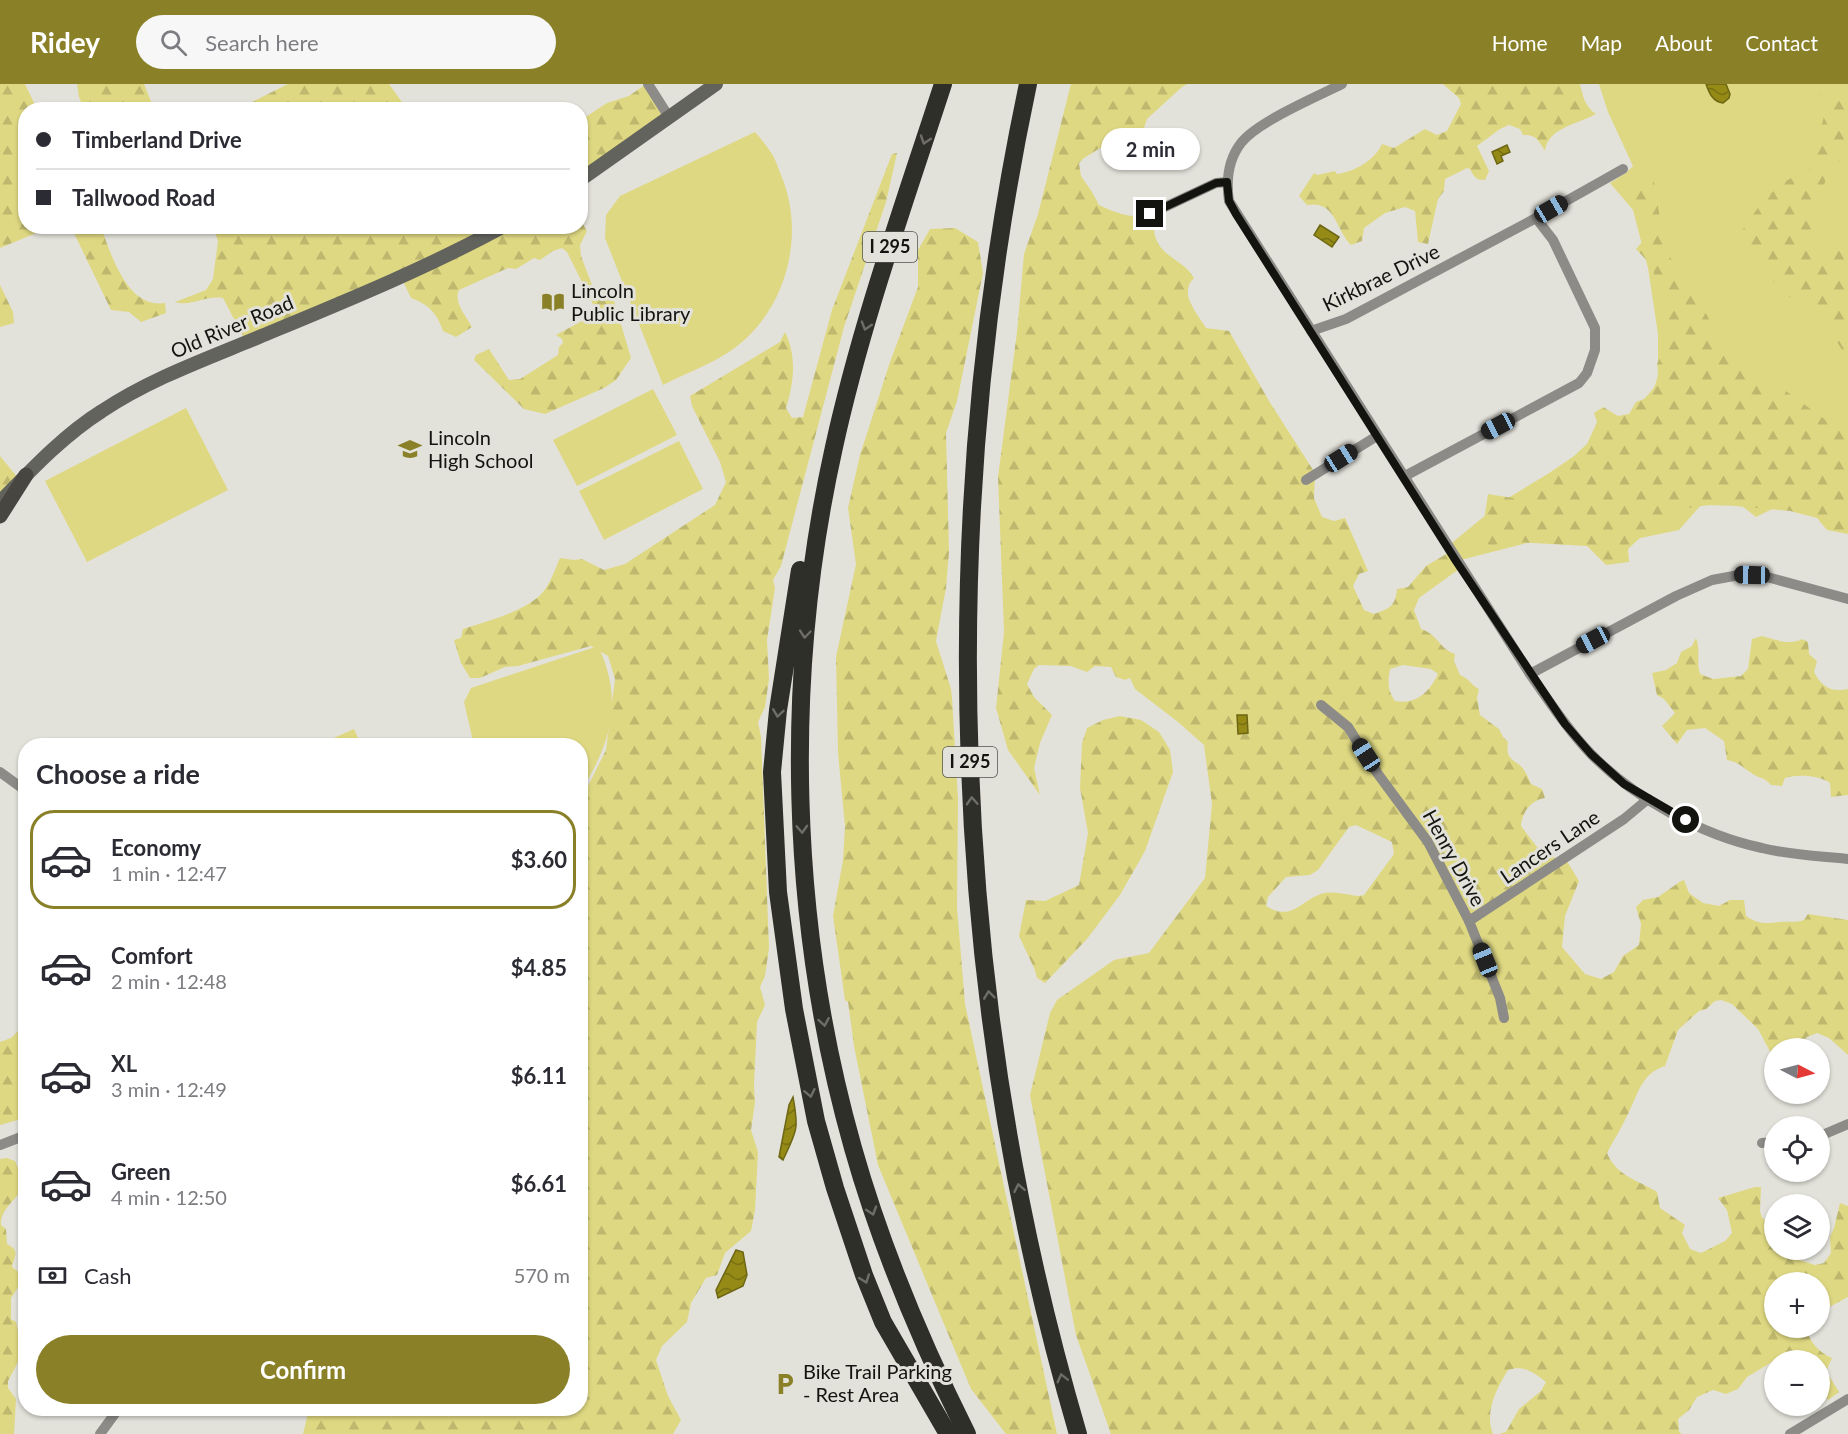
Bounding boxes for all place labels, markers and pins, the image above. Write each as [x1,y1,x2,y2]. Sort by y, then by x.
place label: Lincoln Public Library [571,278,691,325]
library icon: Lincoln Public Library [540,289,566,315]
place label: Lincoln High School [428,425,534,472]
school or university icon: Lincoln High School [397,436,423,462]
place label: Bike Trail Parking - Rest Area [803,1359,952,1406]
parking icon: Bike Trail Parking - Rest Area [772,1371,798,1397]

